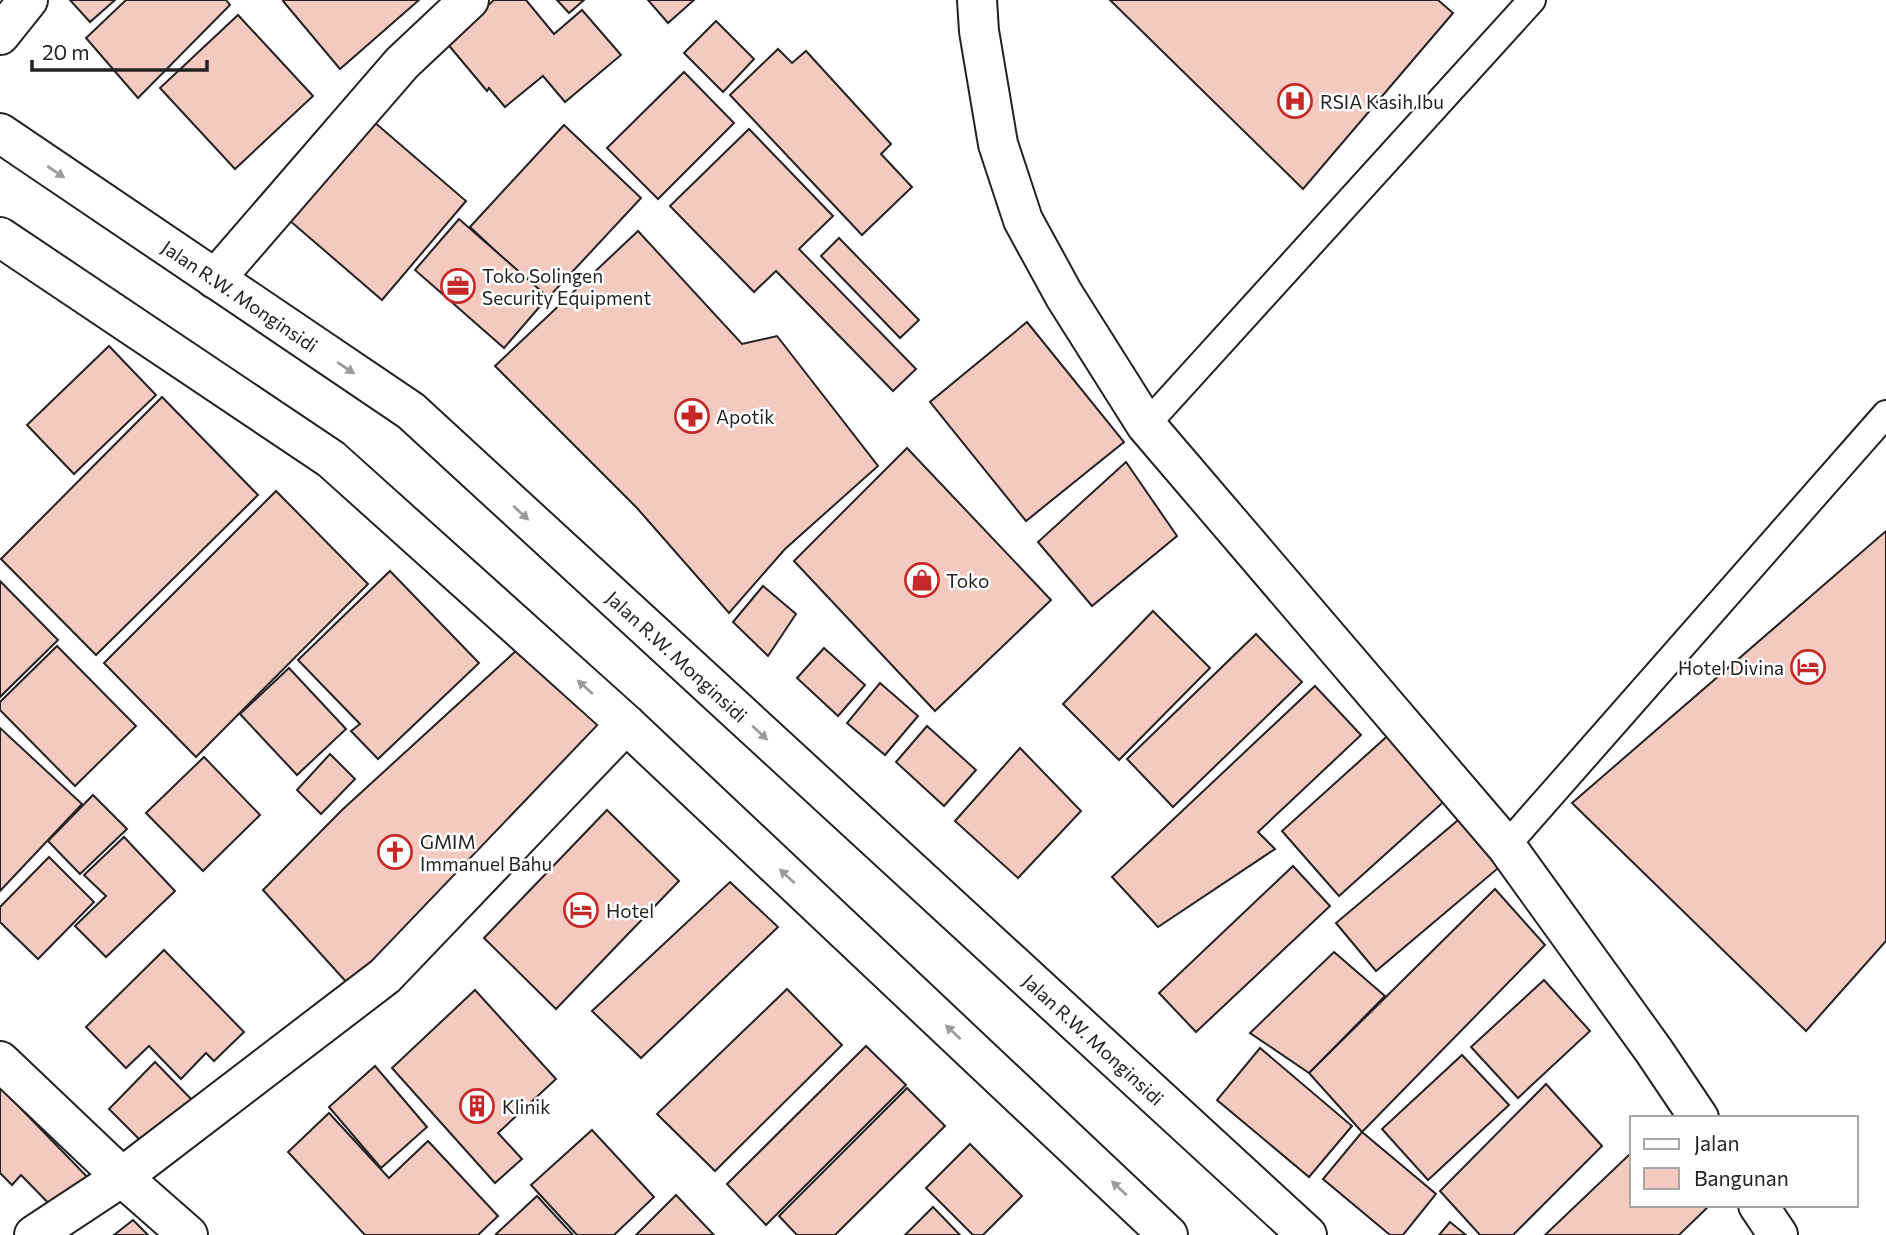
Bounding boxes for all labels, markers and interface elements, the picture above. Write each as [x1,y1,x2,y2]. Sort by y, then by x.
scale bar [32,28,206,72]
text: 20 m [42,39,90,64]
hospital icon: RSIA Kasih Ibu [1276,82,1314,120]
place label: RSIA Kasih Ibu [1320,90,1444,113]
one-way arrow [47,165,65,179]
street label: Jalan R.W. Monginsidi [158,235,323,356]
place label: Toko Solingen Security Equipment [482,264,652,309]
office icon: Toko Solingen Security Equipment [439,267,477,305]
one-way arrow [337,361,355,375]
pharmacy icon: Apotik [673,397,711,435]
place label: Apotik [716,405,775,428]
one-way arrow [512,504,529,520]
shop icon: Toko [903,561,941,599]
place label: Toko [946,569,989,592]
street label: Jalan R.W. Monginsidi [602,585,753,726]
hotel icon: Hotel Divina [1789,648,1827,686]
place label: Hotel Divina [1678,656,1784,679]
one-way arrow [577,680,594,696]
one-way arrow [751,725,769,741]
place label: GMIM Immanuel Bahu [420,830,552,875]
church icon: GMIM Immanuel Bahu [376,833,414,871]
one-way arrow [779,868,796,884]
hotel icon: Hotel [562,891,600,929]
place label: Hotel [606,899,654,922]
street label: Jalan R.W. Monginsidi [1019,969,1169,1109]
one-way arrow [945,1025,962,1041]
building icon: Klinik [458,1087,496,1125]
place label: Klinik [502,1095,551,1118]
legend [1630,1116,1858,1207]
text: Jalan [1694,1130,1739,1155]
text: Bangunan [1694,1165,1789,1190]
one-way arrow [1110,1180,1127,1197]

